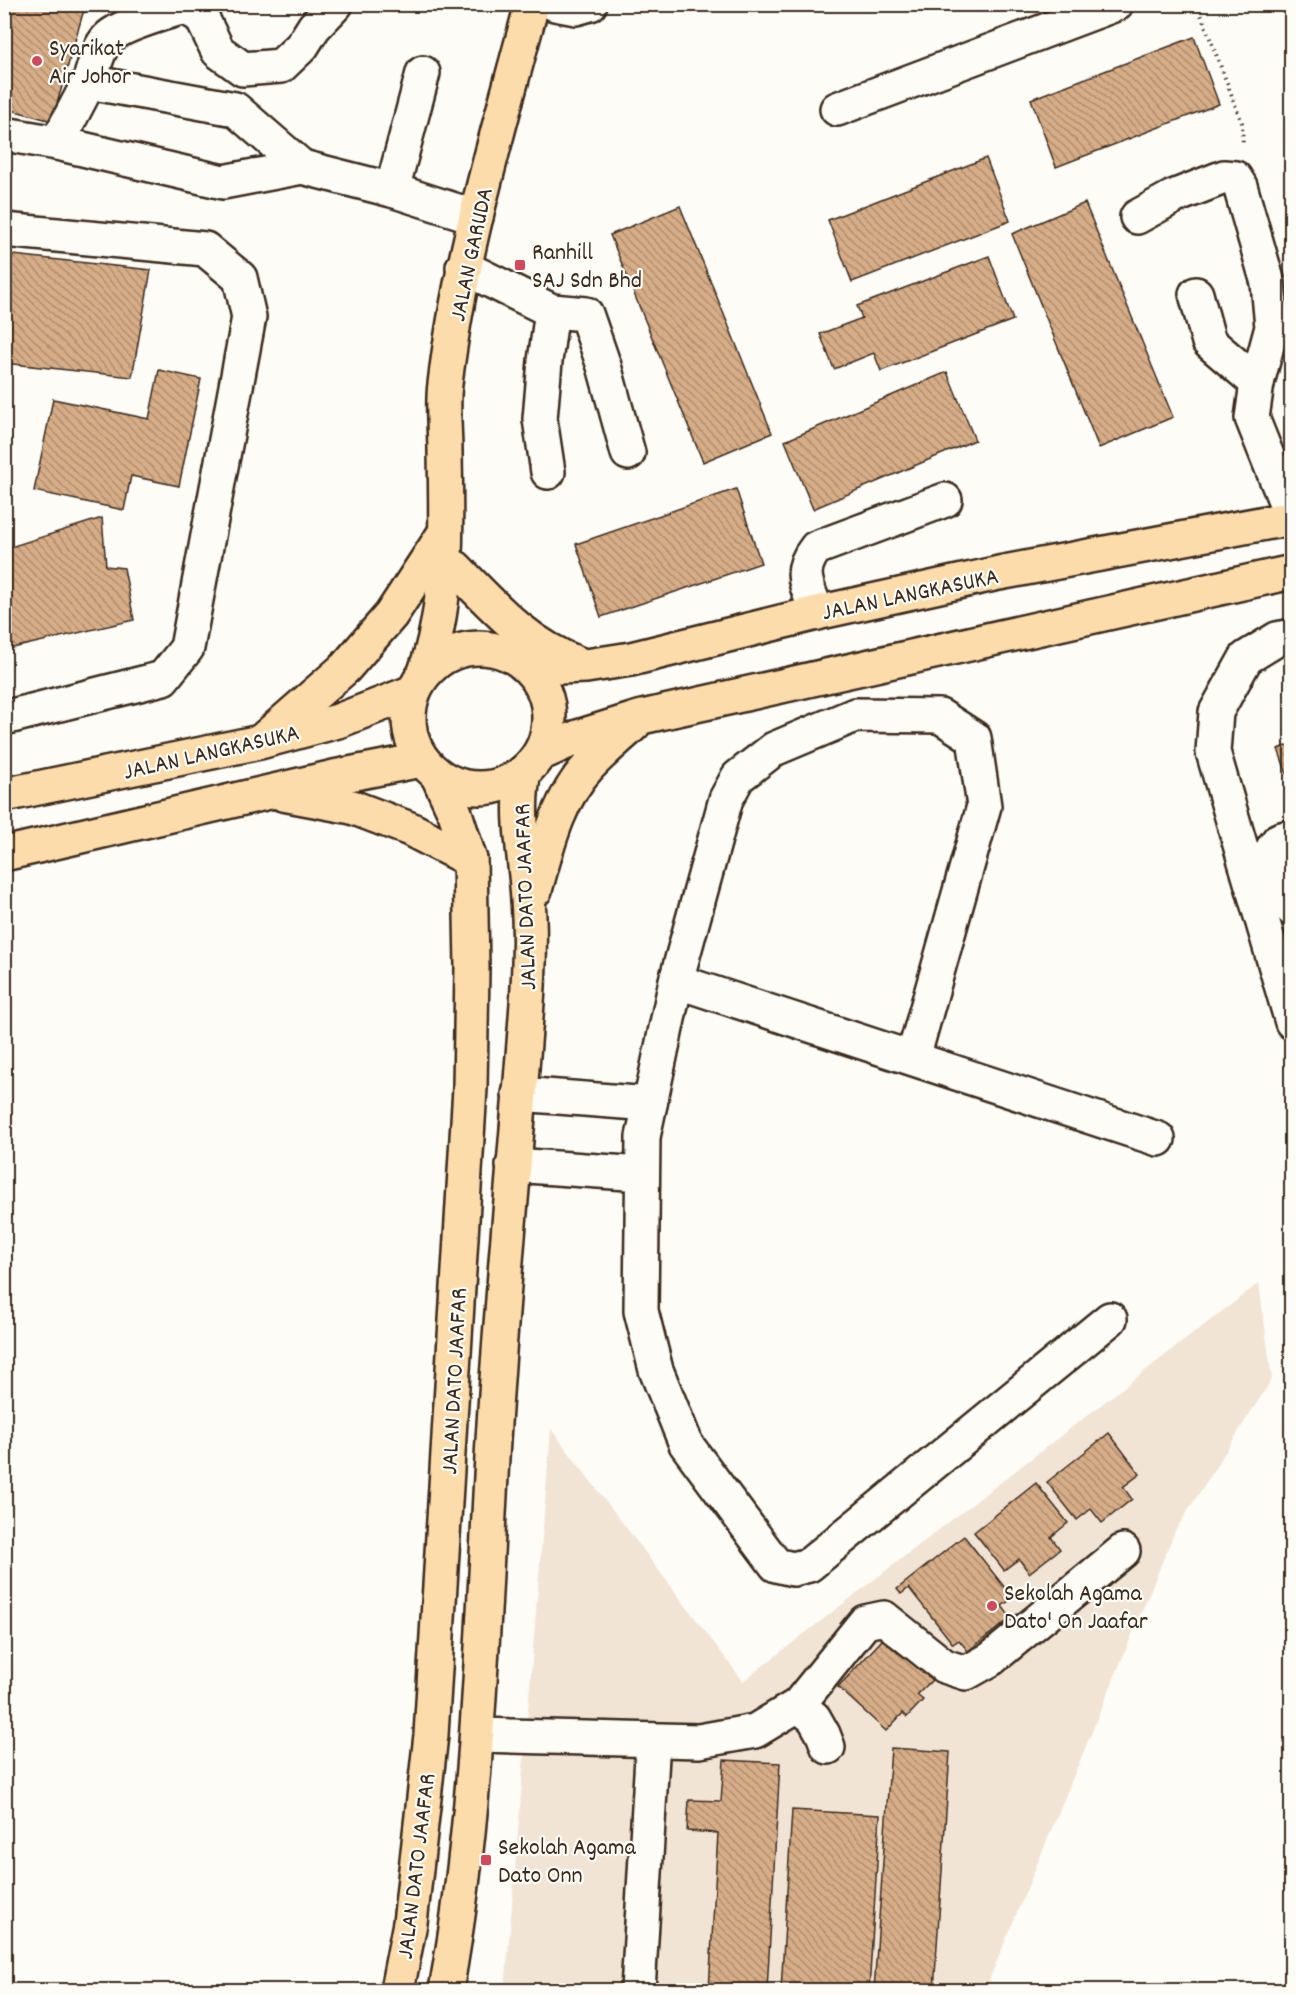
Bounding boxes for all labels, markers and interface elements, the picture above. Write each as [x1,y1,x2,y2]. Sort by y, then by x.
place label: Syarikat Air Johor [49,33,131,95]
marker: Syarikat Air Johor [30,54,44,68]
street label: JALAN GARUDA [442,185,504,325]
place label: Ranhill SAJ Sdn Bhd [532,237,642,299]
marker: Ranhill SAJ Sdn Bhd [513,258,527,272]
street label: JALAN LANGKASUKA [819,561,1002,631]
street label: JALAN LANGKASUKA [120,717,303,791]
street label: JALAN DATO JAAFAR [507,803,547,991]
street label: JALAN DATO JAAFAR [434,1287,478,1475]
place label: Sekolah Agama Dato' On Jaafar [1004,1578,1148,1640]
marker: Sekolah Agama Dato' On Jaafar [985,1599,999,1613]
street label: JALAN DATO JAAFAR [390,1772,446,1961]
place label: Sekolah Agama Dato Onn [498,1832,636,1894]
marker: Sekolah Agama Dato Onn [479,1853,493,1867]

